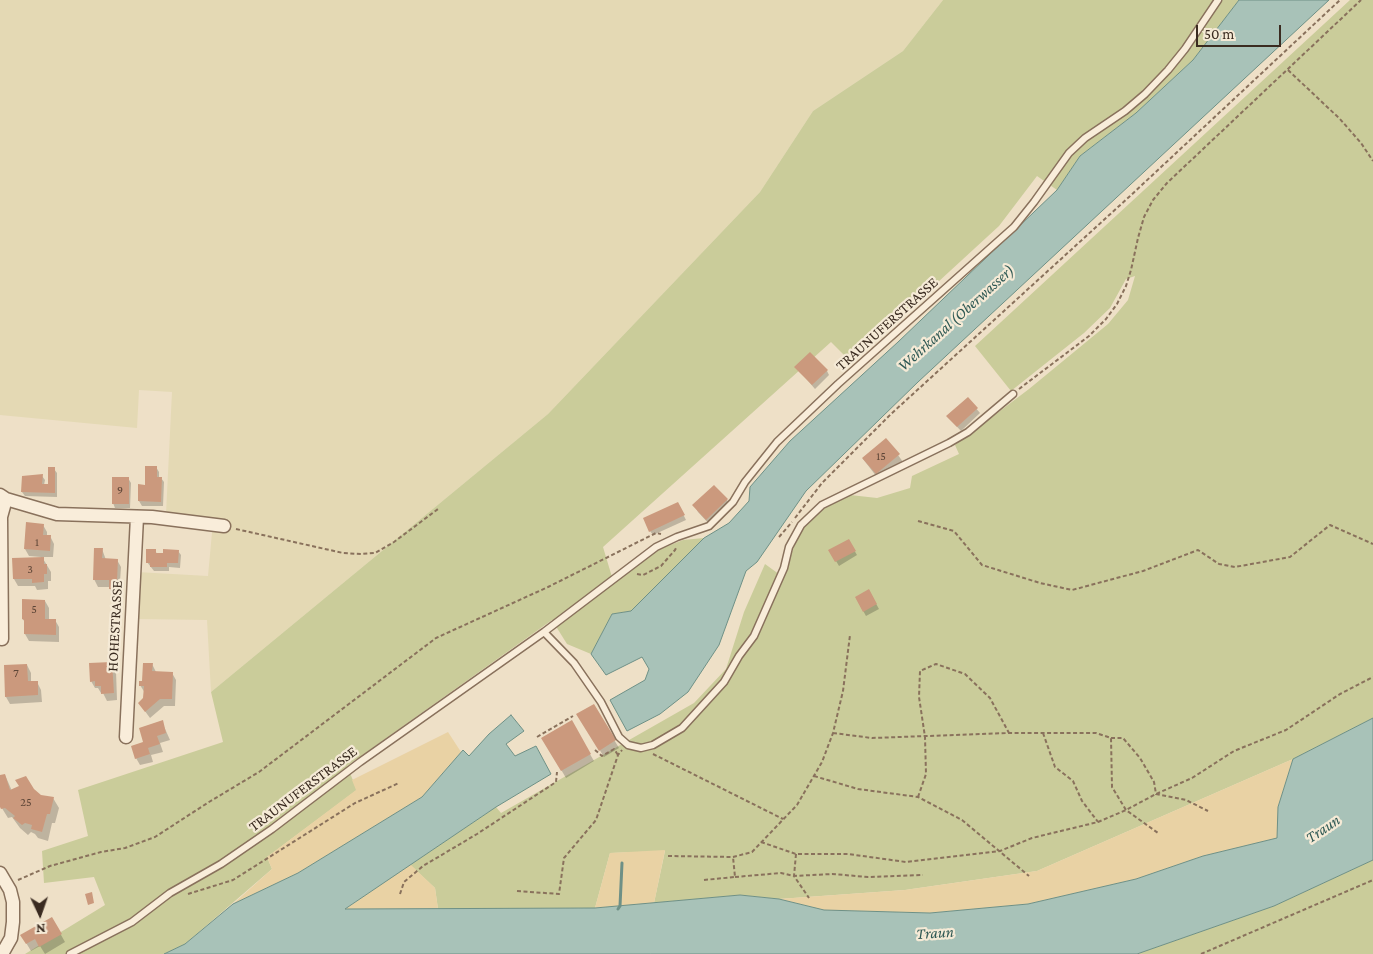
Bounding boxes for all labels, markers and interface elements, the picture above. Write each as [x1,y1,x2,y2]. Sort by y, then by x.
scale bar [1198,15,1283,47]
text: 50 m [1204,26,1234,42]
water label: Wehrkanal (Oberwasser) [894,261,1018,375]
street label: TRAUNUFERSTRASSE [832,273,942,375]
house number: 15 [876,449,886,463]
house number: 9 [117,483,123,497]
house number: 1 [35,535,39,549]
house number: 3 [27,562,33,576]
street label: HOHESTRASSE [104,580,126,672]
house number: 5 [31,602,37,616]
house number: 7 [13,666,19,680]
street label: TRAUNUFERSTRASSE [245,742,361,836]
house number: 25 [20,795,32,809]
water label: Traun [1302,811,1344,847]
north arrow [15,889,65,939]
text: N [36,921,46,937]
water label: Traun [916,922,954,944]

